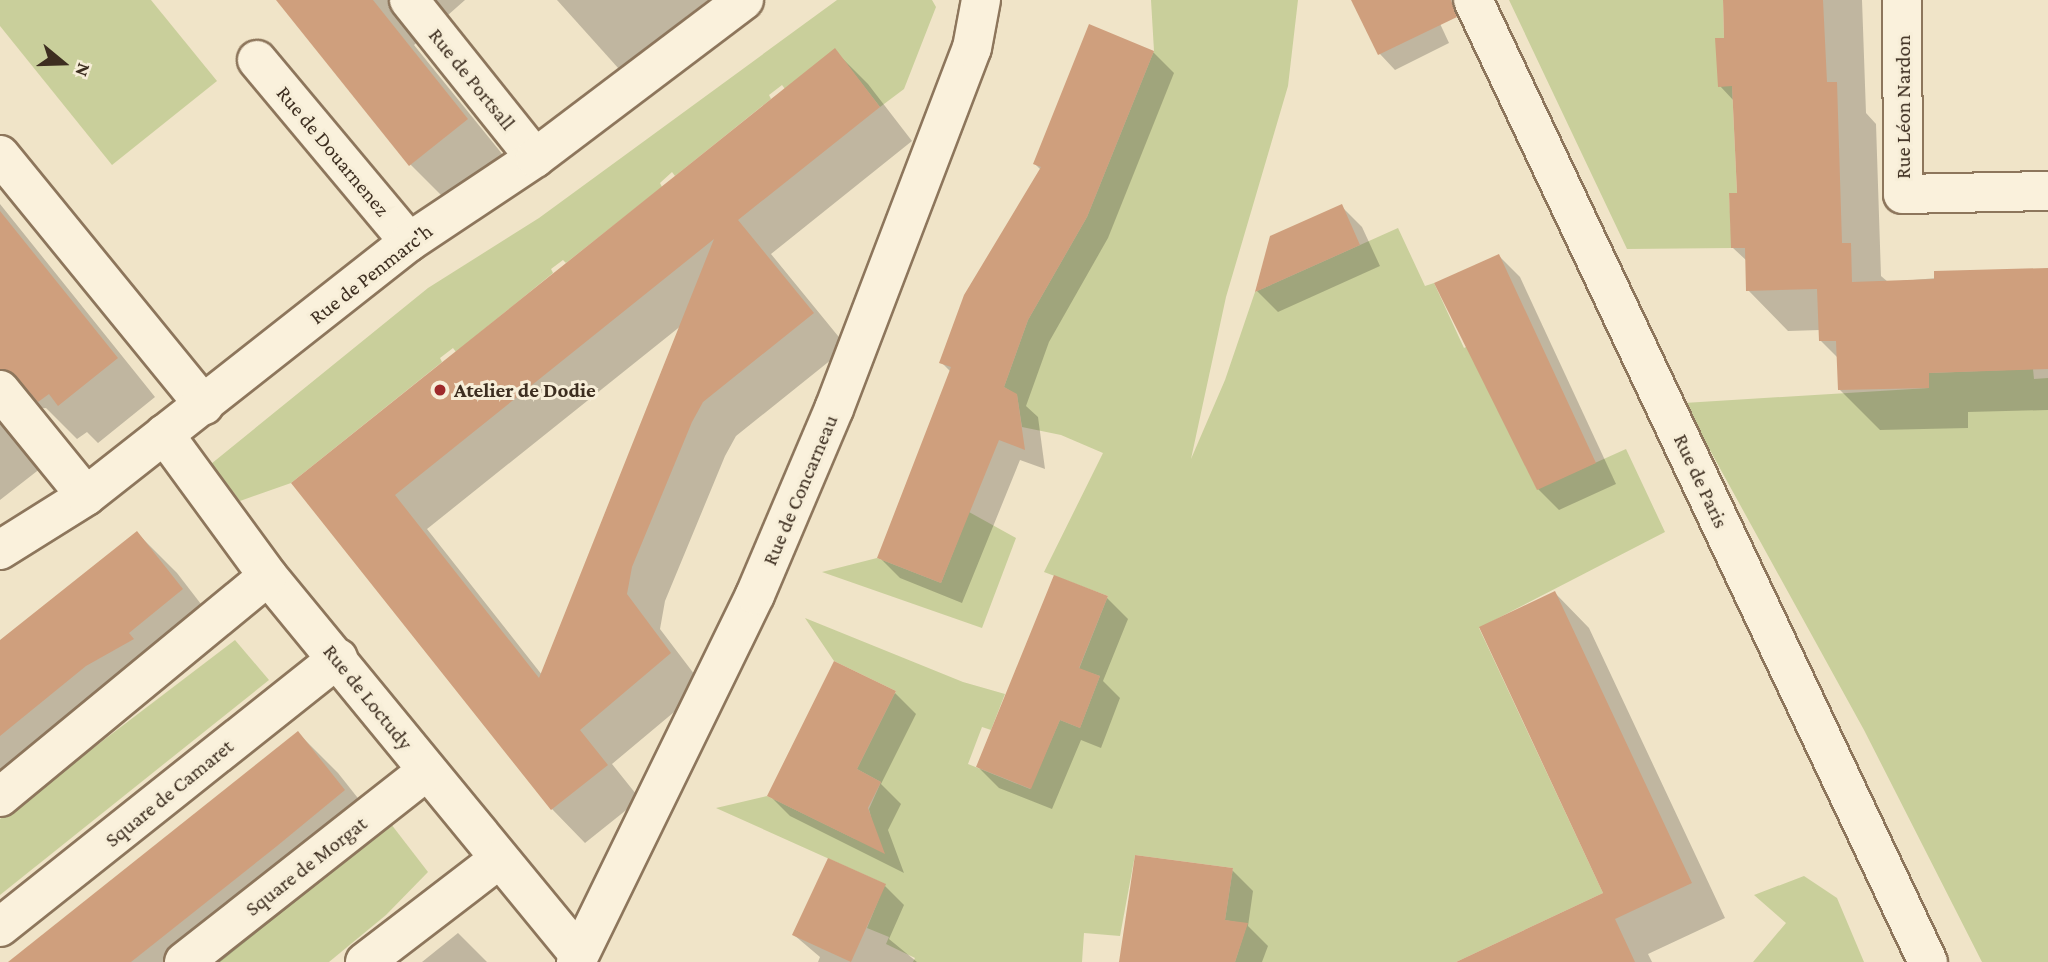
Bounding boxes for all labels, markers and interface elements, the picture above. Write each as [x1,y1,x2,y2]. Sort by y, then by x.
street label: Rue de Portsall [423,23,521,135]
north arrow [28,28,98,98]
street label: Rue Léon Nardon [1890,35,1916,179]
text: N [71,60,95,80]
street label: Rue de Douarnenez [271,81,395,221]
street label: Rue de Penmarc'h [305,218,437,330]
place label: Atelier de Dodie [454,377,596,403]
marker: Atelier de Dodie [432,382,448,398]
street label: Rue de Concarneau [757,411,843,569]
street label: Rue de Paris [1668,430,1734,532]
street label: Rue de Loctudy [318,639,418,755]
street label: Square de Camaret [100,734,238,852]
street label: Square de Morgat [240,811,372,921]

